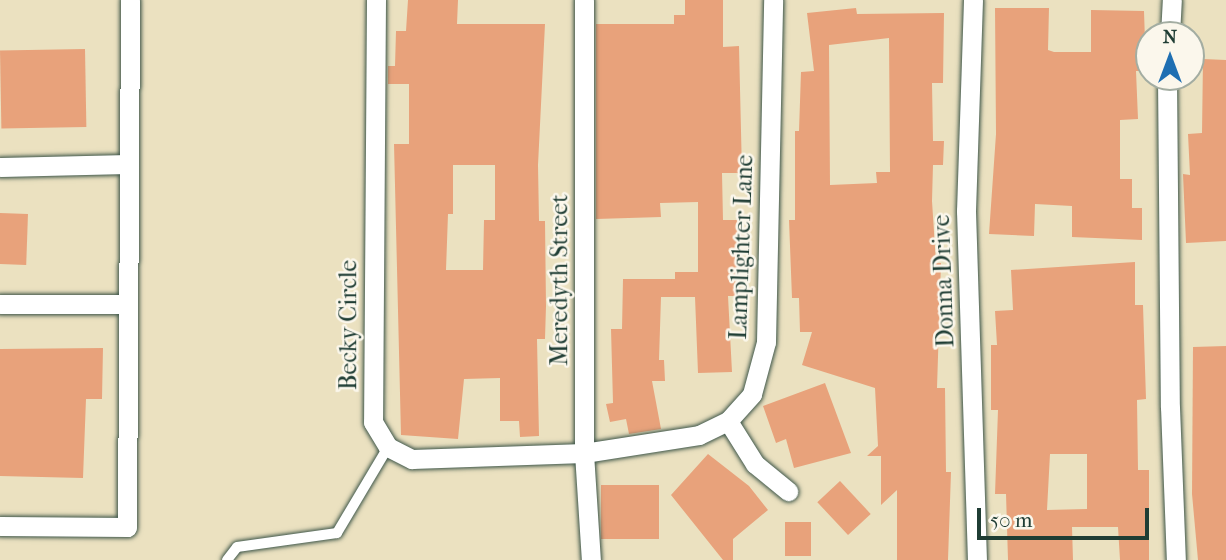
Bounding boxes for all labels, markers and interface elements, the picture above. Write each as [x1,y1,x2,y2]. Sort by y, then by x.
north arrow [1135,21,1205,91]
text: N [1163,26,1177,48]
street label: Lamplighter Lane [724,154,760,340]
street label: Meredyth Street [546,194,574,366]
street label: Donna Drive [927,214,961,348]
street label: Becky Circle [335,260,363,390]
scale bar [981,494,1152,538]
text: 50 m [990,508,1033,532]

